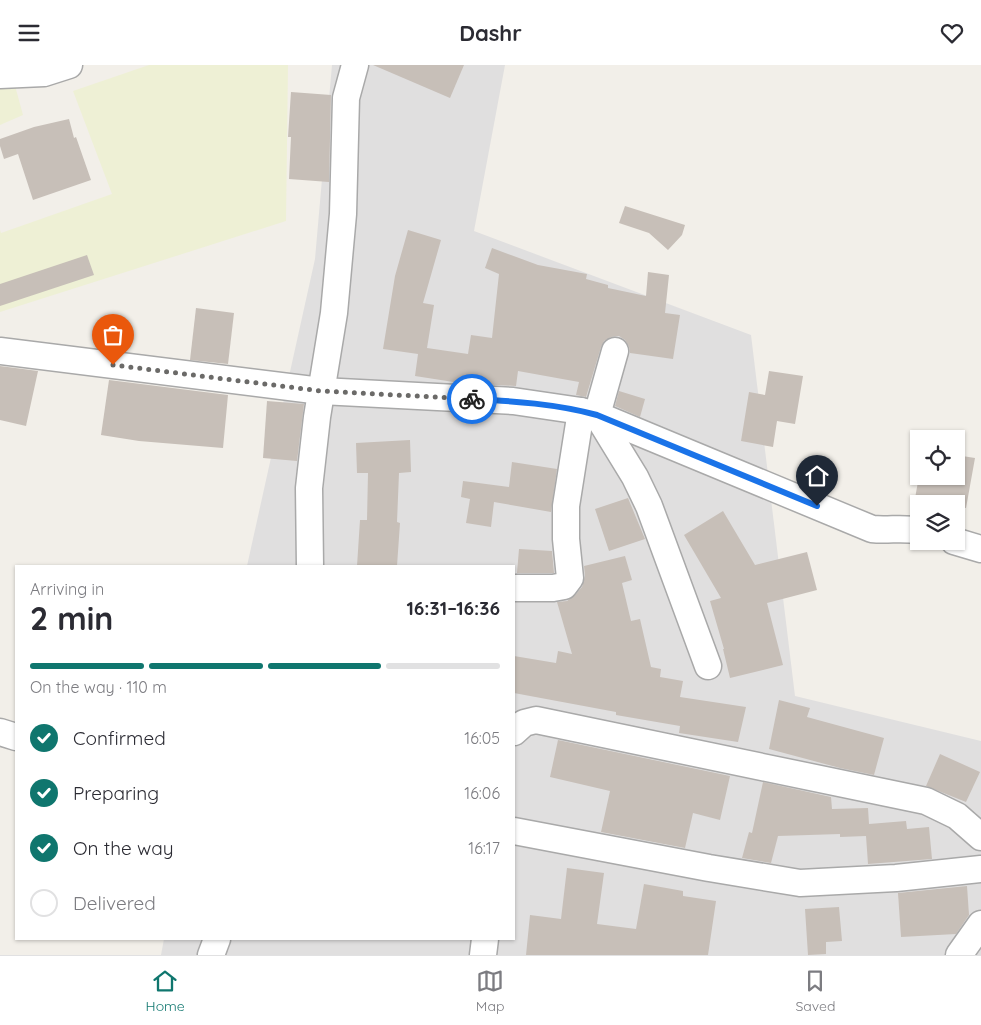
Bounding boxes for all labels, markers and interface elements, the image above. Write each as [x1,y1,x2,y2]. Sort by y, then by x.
icon: menu [15,19,43,47]
text: Dashr [459,19,522,47]
icon: heart [938,19,966,47]
pin [92,314,134,365]
icon: bag [99,321,127,349]
courier [447,374,497,424]
icon: bike [458,385,486,413]
map controls [910,430,965,550]
button: locate [910,430,965,485]
pin [796,455,838,506]
icon: home [803,462,831,490]
button: layers [910,495,965,550]
text: Arriving in [30,579,104,599]
text: 16:31–16:36 [406,596,500,620]
text: 2 min [30,598,113,638]
text: On the way · 110 m [30,677,167,697]
icon: check [30,724,58,752]
text: Confirmed [73,726,166,750]
text: 16:05 [464,728,500,748]
icon: check [30,779,58,807]
text: Preparing [73,781,159,805]
text: 16:06 [464,783,500,803]
icon: check [30,834,58,862]
text: On the way [73,836,174,860]
text: 16:17 [468,838,500,858]
text: Delivered [73,891,156,915]
tab: Home [146,967,185,1015]
tab: Map [476,967,504,1015]
tab: Saved [796,967,835,1015]

